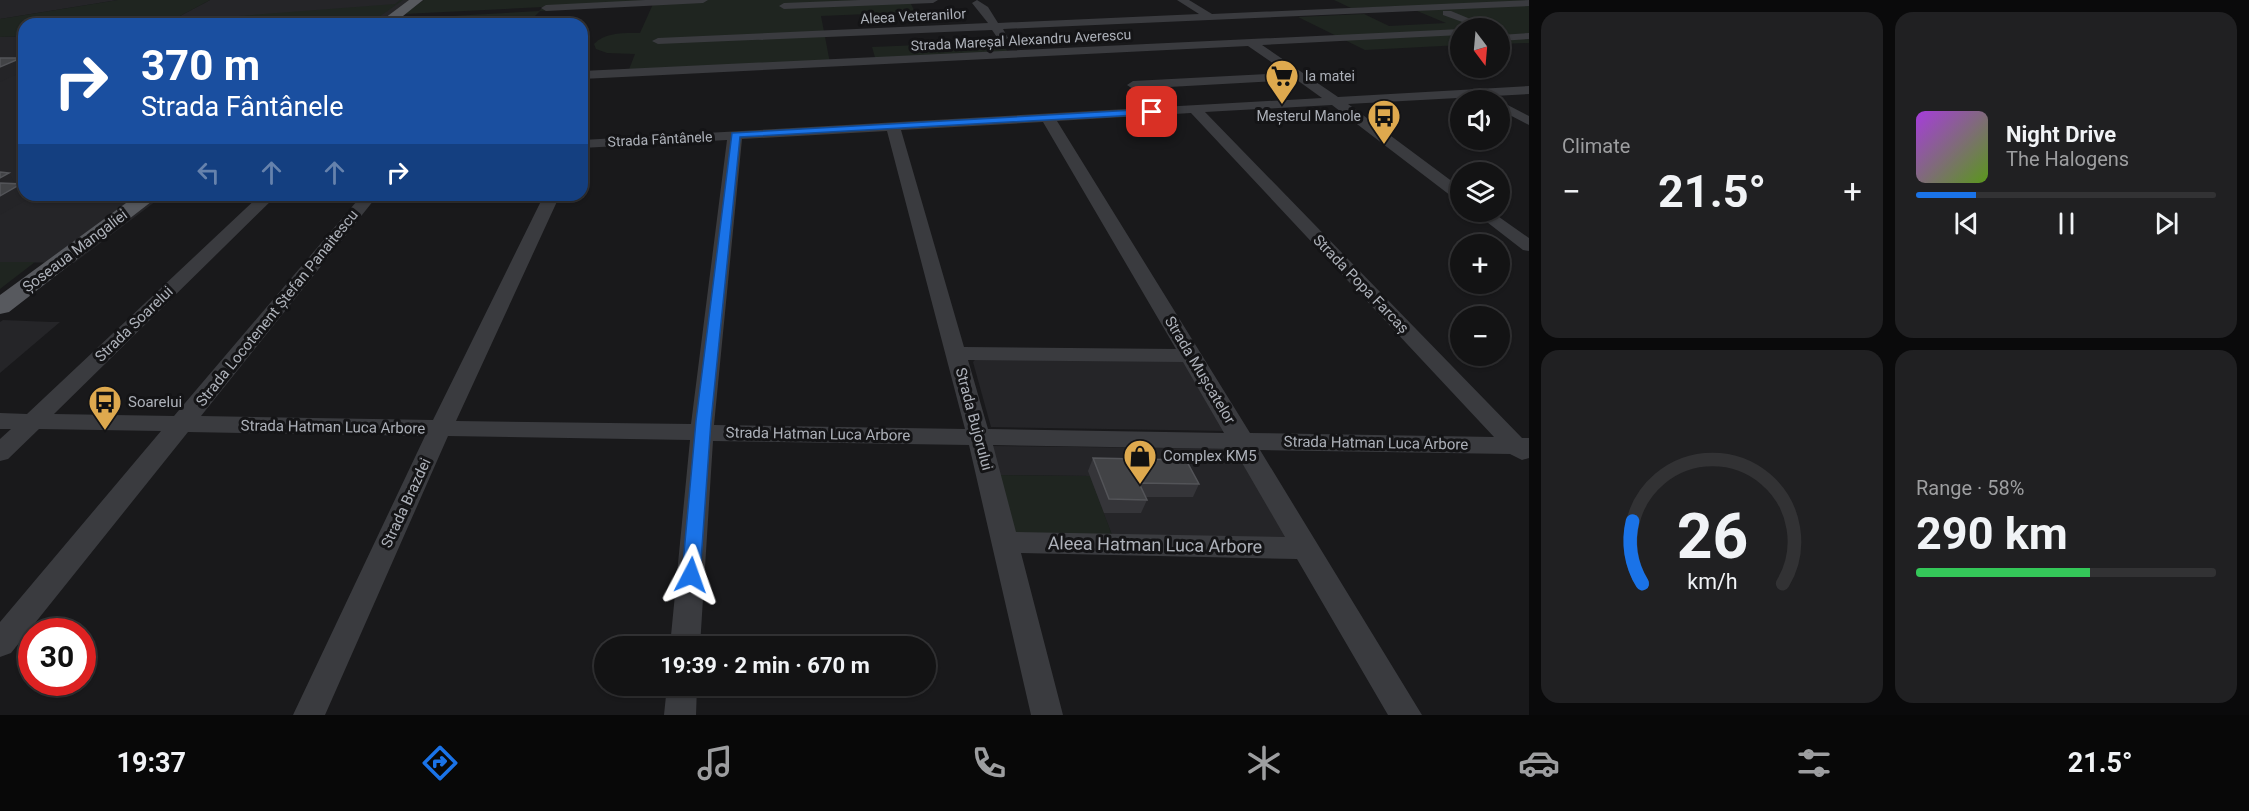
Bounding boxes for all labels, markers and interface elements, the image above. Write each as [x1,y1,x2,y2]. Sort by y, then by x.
street label: Aleea Veteranilor [860,5,967,27]
north arrow [1450,18,1510,78]
map controls [1450,18,1510,366]
street label: Strada Mareșal Alexandru Averescu [910,26,1132,55]
text: 370 m [141,41,260,90]
icon: right [42,42,120,120]
supermarket icon: la matei [1264,58,1300,105]
place label: la matei [1305,68,1355,84]
pin [1126,86,1177,137]
button: sound [1450,90,1510,150]
text: Strada Fântânele [141,91,344,123]
icon: arrive [1135,95,1168,128]
bus stop icon: Meșterul Manole [1366,98,1402,145]
place label: Meșterul Manole [1256,108,1361,125]
text: Night Drive [2006,122,2116,147]
street label: Strada Fântânele [607,128,713,150]
text: Climate [1562,134,1630,158]
text: The Halogens [2006,147,2129,171]
icon: left [192,156,225,189]
icon: ahead [255,156,288,189]
icon: ahead [318,156,351,189]
icon: right [381,156,414,189]
button: layers [1450,162,1510,222]
text: 21.5° [1658,165,1766,218]
text: − [1562,172,1581,211]
text: + [1843,172,1862,211]
street label: Șoseaua Mangaliei [19,206,131,296]
street label: Strada Locotenent Ștefan Panaitescu [192,206,362,410]
icon: previous [1950,207,1983,240]
icon: pause [2050,207,2083,240]
icon: next [2150,207,2183,240]
street label: Strada Popa Farcaș [1309,231,1413,337]
button: + [1450,234,1510,294]
street label: Strada Soarelui [91,282,177,366]
button: − [1450,306,1510,366]
street label: Strada Mușcatelor [1161,313,1239,427]
street label: Strada Bujorului [952,366,996,472]
bus stop icon: Soarelui [87,384,123,431]
place label: Soarelui [128,393,182,411]
street label: Strada Hatman Luca Arbore [241,416,426,438]
street label: Strada Hatman Luca Arbore [726,423,911,445]
street label: Strada Hatman Luca Arbore [1284,432,1469,454]
shop icon: Complex KM5 [1122,438,1158,485]
place label: Complex KM5 [1163,447,1257,465]
street label: Strada Brazdei [377,455,435,551]
text: Range · 58% [1916,476,2024,500]
text: 26 [1676,500,1748,573]
text: 290 km [1916,507,2068,560]
street label: Aleea Hatman Luca Arbore [1048,532,1262,557]
position arrow [659,543,723,607]
text: km/h [1687,569,1737,594]
speed limit sign: 30 [18,618,96,696]
text: 19:39 · 2 min · 670 m [660,653,870,678]
icon: directions [419,742,461,784]
icon: music [694,742,736,784]
icon: phone [968,742,1010,784]
icon: climate [1243,742,1285,784]
icon: car [1518,742,1560,784]
icon: filters [1793,742,1835,784]
text: 19:37 [116,747,186,779]
text: 21.5° [2068,747,2133,779]

